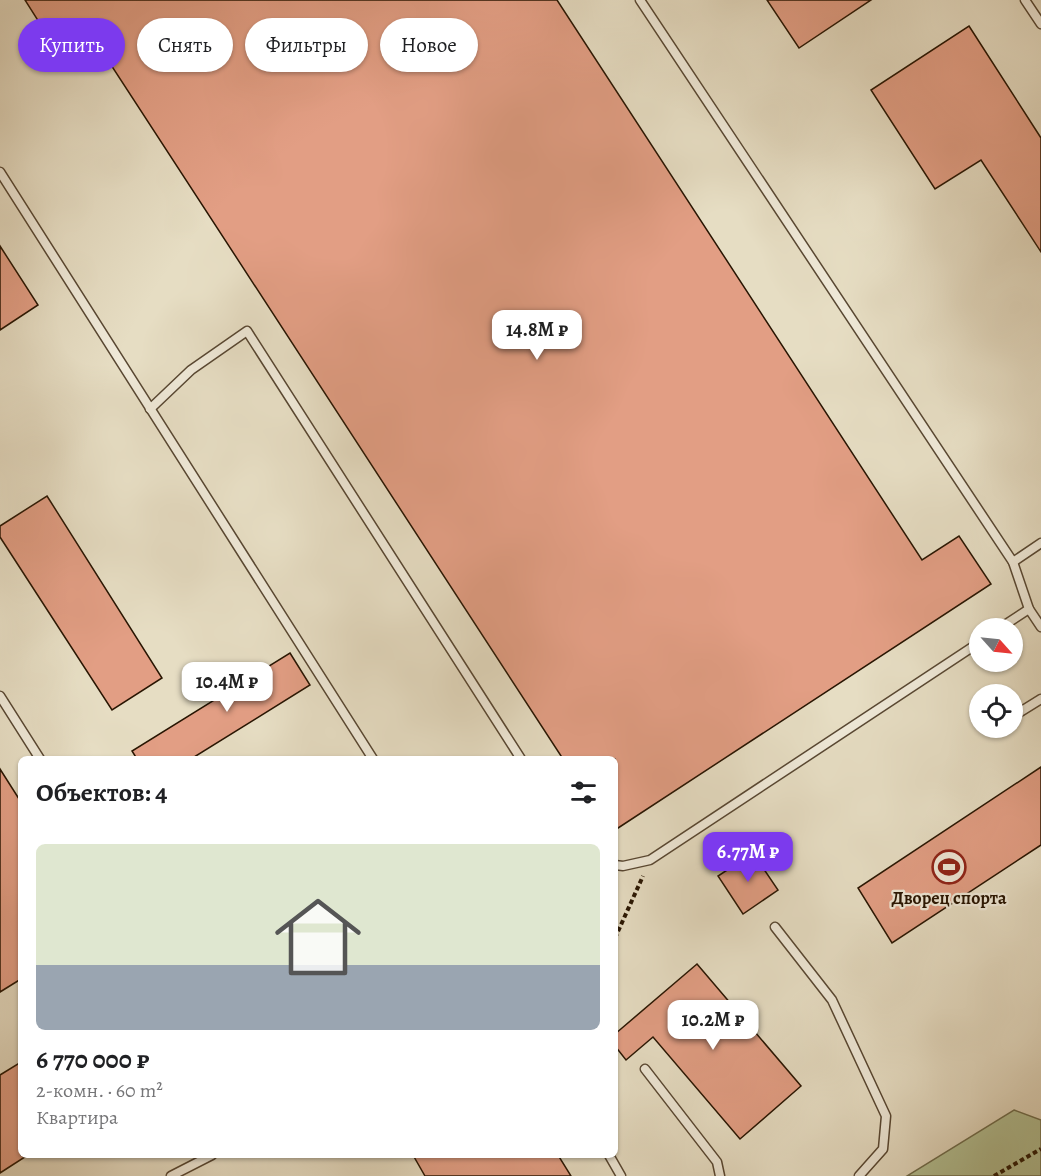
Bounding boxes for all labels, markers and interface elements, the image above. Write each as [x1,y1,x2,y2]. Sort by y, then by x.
chip: Купить [18,18,125,72]
chip: Снять [137,18,233,72]
chip: Фильтры [245,18,368,72]
chip: Новое [380,18,478,72]
pin: 14.8M ₽ [482,310,592,361]
text: 14.8M ₽ [506,316,568,343]
north arrow [969,618,1023,672]
map controls [969,618,1023,738]
pin: 10.4M ₽ [172,662,282,713]
text: 10.4M ₽ [196,668,258,695]
button: locate [969,684,1023,738]
text: Объектов: 4 [36,775,168,810]
icon: filters [567,776,600,809]
pin: 6.77M ₽ [693,832,803,883]
text: 6.77M ₽ [717,838,779,865]
sports icon: Дворец спорта [931,849,967,885]
icon: home [264,883,372,991]
place label: Дворец спорта [891,886,1007,910]
pin: 10.2M ₽ [658,1000,768,1051]
text: 10.2M ₽ [682,1006,744,1033]
text: 6 770 000 ₽ [36,1042,149,1077]
text: 2-комн. · 60 m² [36,1077,163,1104]
text: Квартира [36,1104,118,1131]

